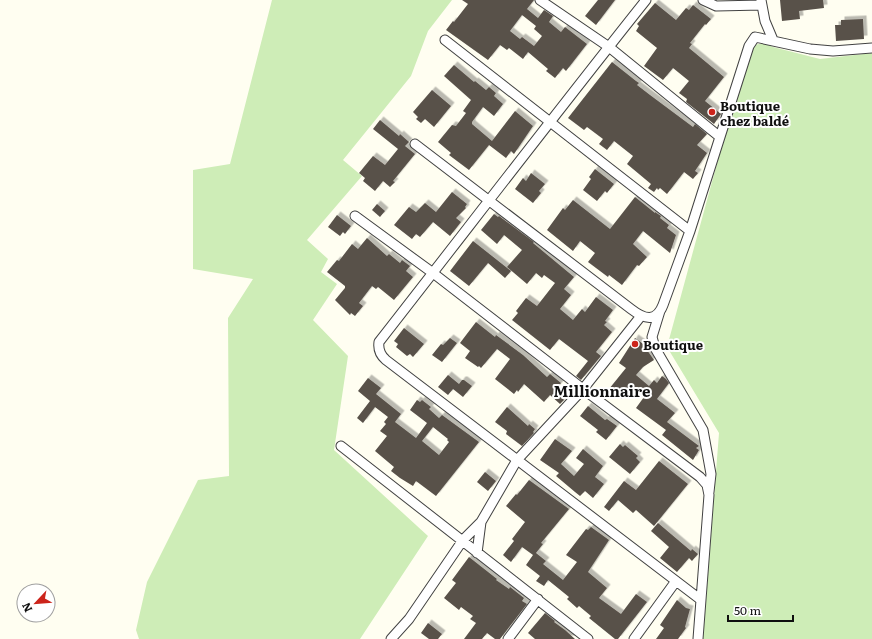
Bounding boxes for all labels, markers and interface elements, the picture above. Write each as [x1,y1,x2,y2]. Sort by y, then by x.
place label: Boutique chez baldé [720,96,789,130]
marker: Boutique chez baldé [707,107,717,117]
place label: Boutique [643,335,703,354]
marker: Boutique [630,339,640,349]
district label: Millionnaire [554,379,651,402]
north arrow [16,583,56,623]
scale bar [728,597,793,623]
text: N [17,600,35,615]
text: 50 m [734,601,761,619]

